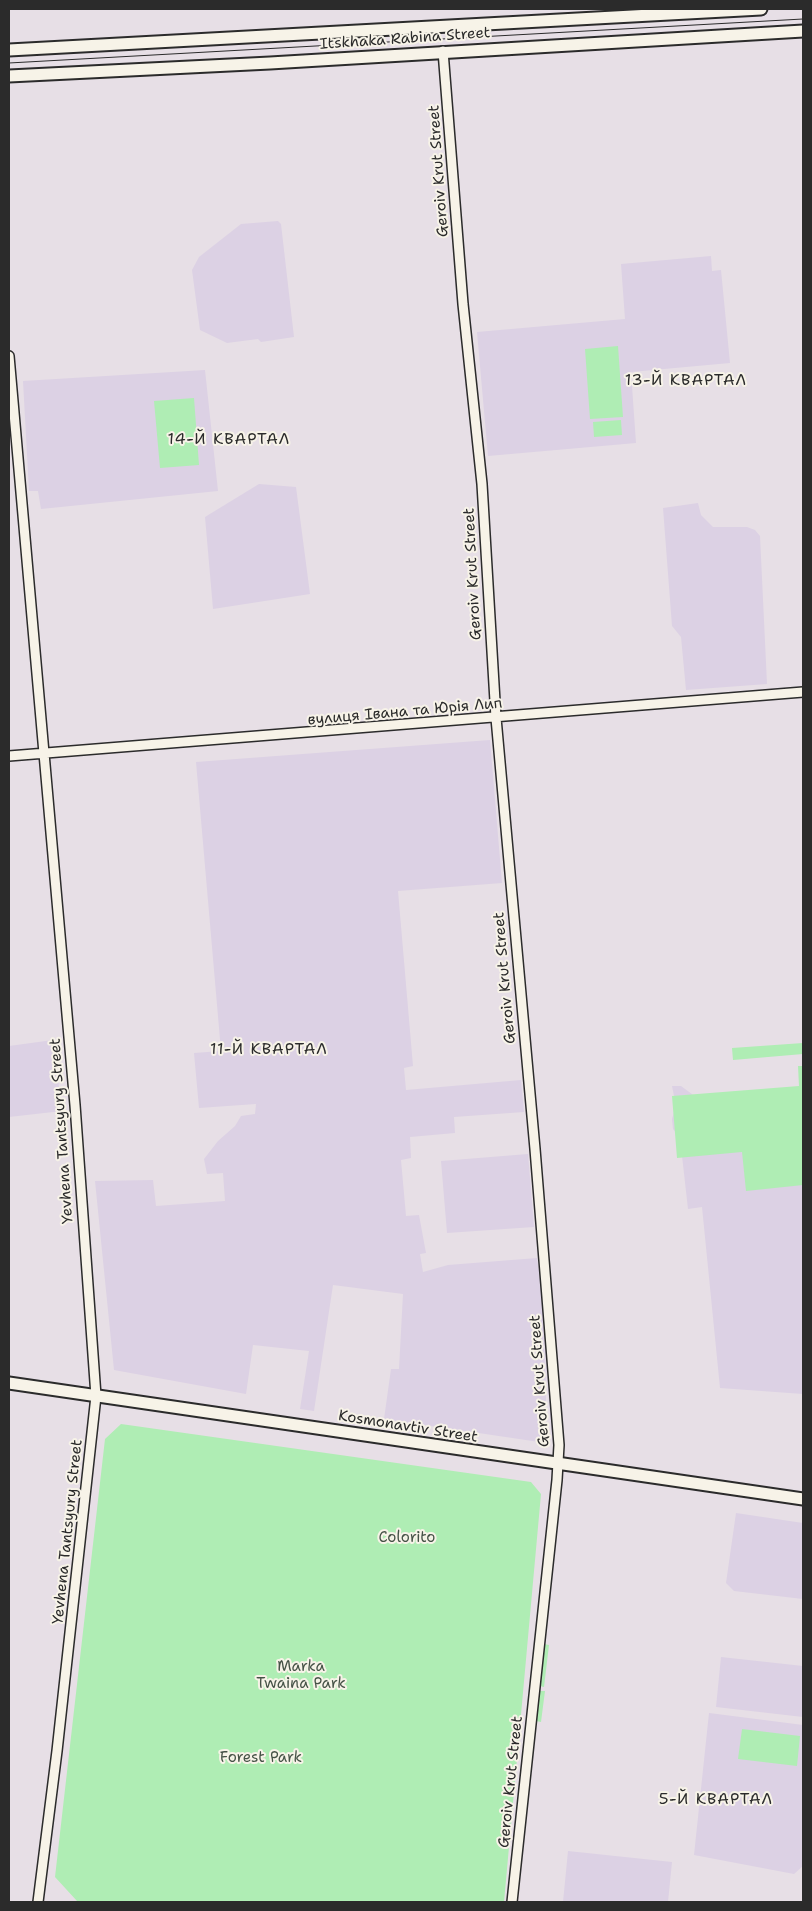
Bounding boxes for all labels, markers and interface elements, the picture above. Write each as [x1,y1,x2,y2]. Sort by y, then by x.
street label: Itskhaka Rabina Street [319,24,491,54]
street label: Geroiv Krut Street [425,104,453,238]
district label: 13-Й КВАРТАЛ [623,371,749,391]
district label: 14-Й КВАРТАЛ [166,430,292,450]
street label: Geroiv Krut Street [461,507,485,641]
street label: вулиця Івана та Юрія Лип [307,695,503,729]
street label: Geroiv Krut Street [490,911,520,1045]
street label: Yevhena Tantsyury Street [47,1038,77,1224]
district label: 11-Й КВАРТАЛ [208,1040,330,1060]
street label: Geroiv Krut Street [526,1314,554,1448]
street label: Kosmonavtiv Street [337,1407,479,1447]
street label: Yevhena Tantsyury Street [49,1439,87,1625]
park label: Colorito [379,1529,435,1547]
park label: Marka Twaina Park [256,1658,346,1693]
street label: Geroiv Krut Street [495,1715,527,1849]
park label: Forest Park [220,1749,302,1767]
district label: 5-Й КВАРТАЛ [657,1790,775,1810]

